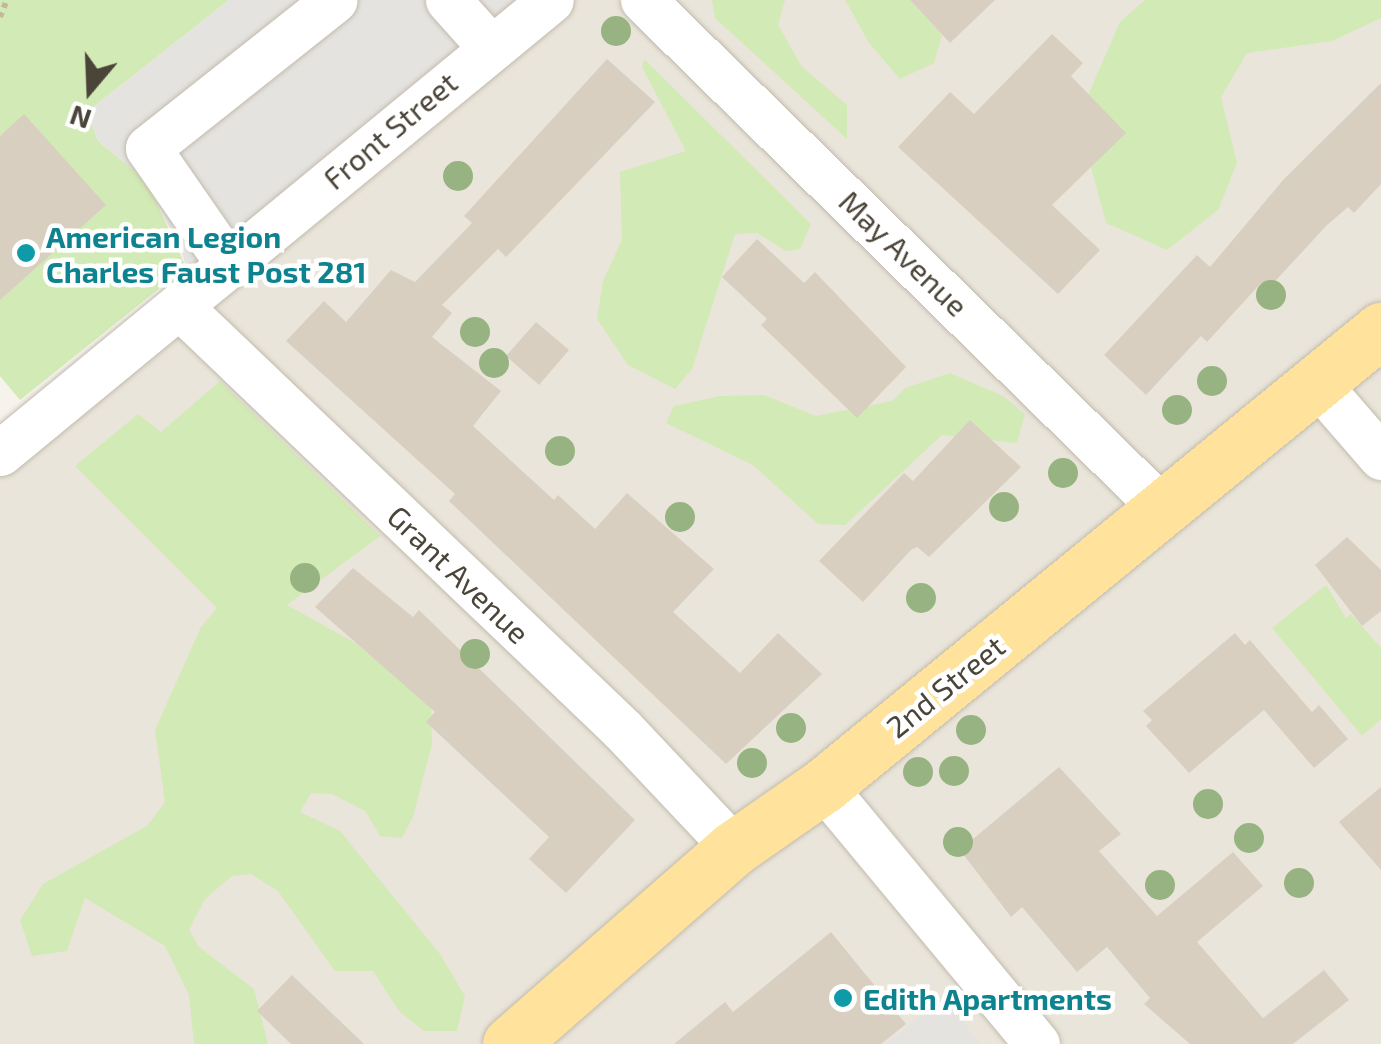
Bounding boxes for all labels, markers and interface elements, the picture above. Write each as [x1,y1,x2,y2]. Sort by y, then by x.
north arrow [40,40,140,140]
street label: Front Street [316,64,464,196]
text: N [65,99,95,138]
street label: May Avenue [832,182,976,324]
place label: American Legion Charles Faust Post 281 [46,218,366,288]
marker: American Legion Charles Faust Post 281 [15,242,37,264]
street label: Grant Avenue [381,497,537,651]
street label: 2nd Street [879,627,1011,745]
place label: Edith Apartments [863,980,1113,1016]
marker: Edith Apartments [832,987,854,1009]

